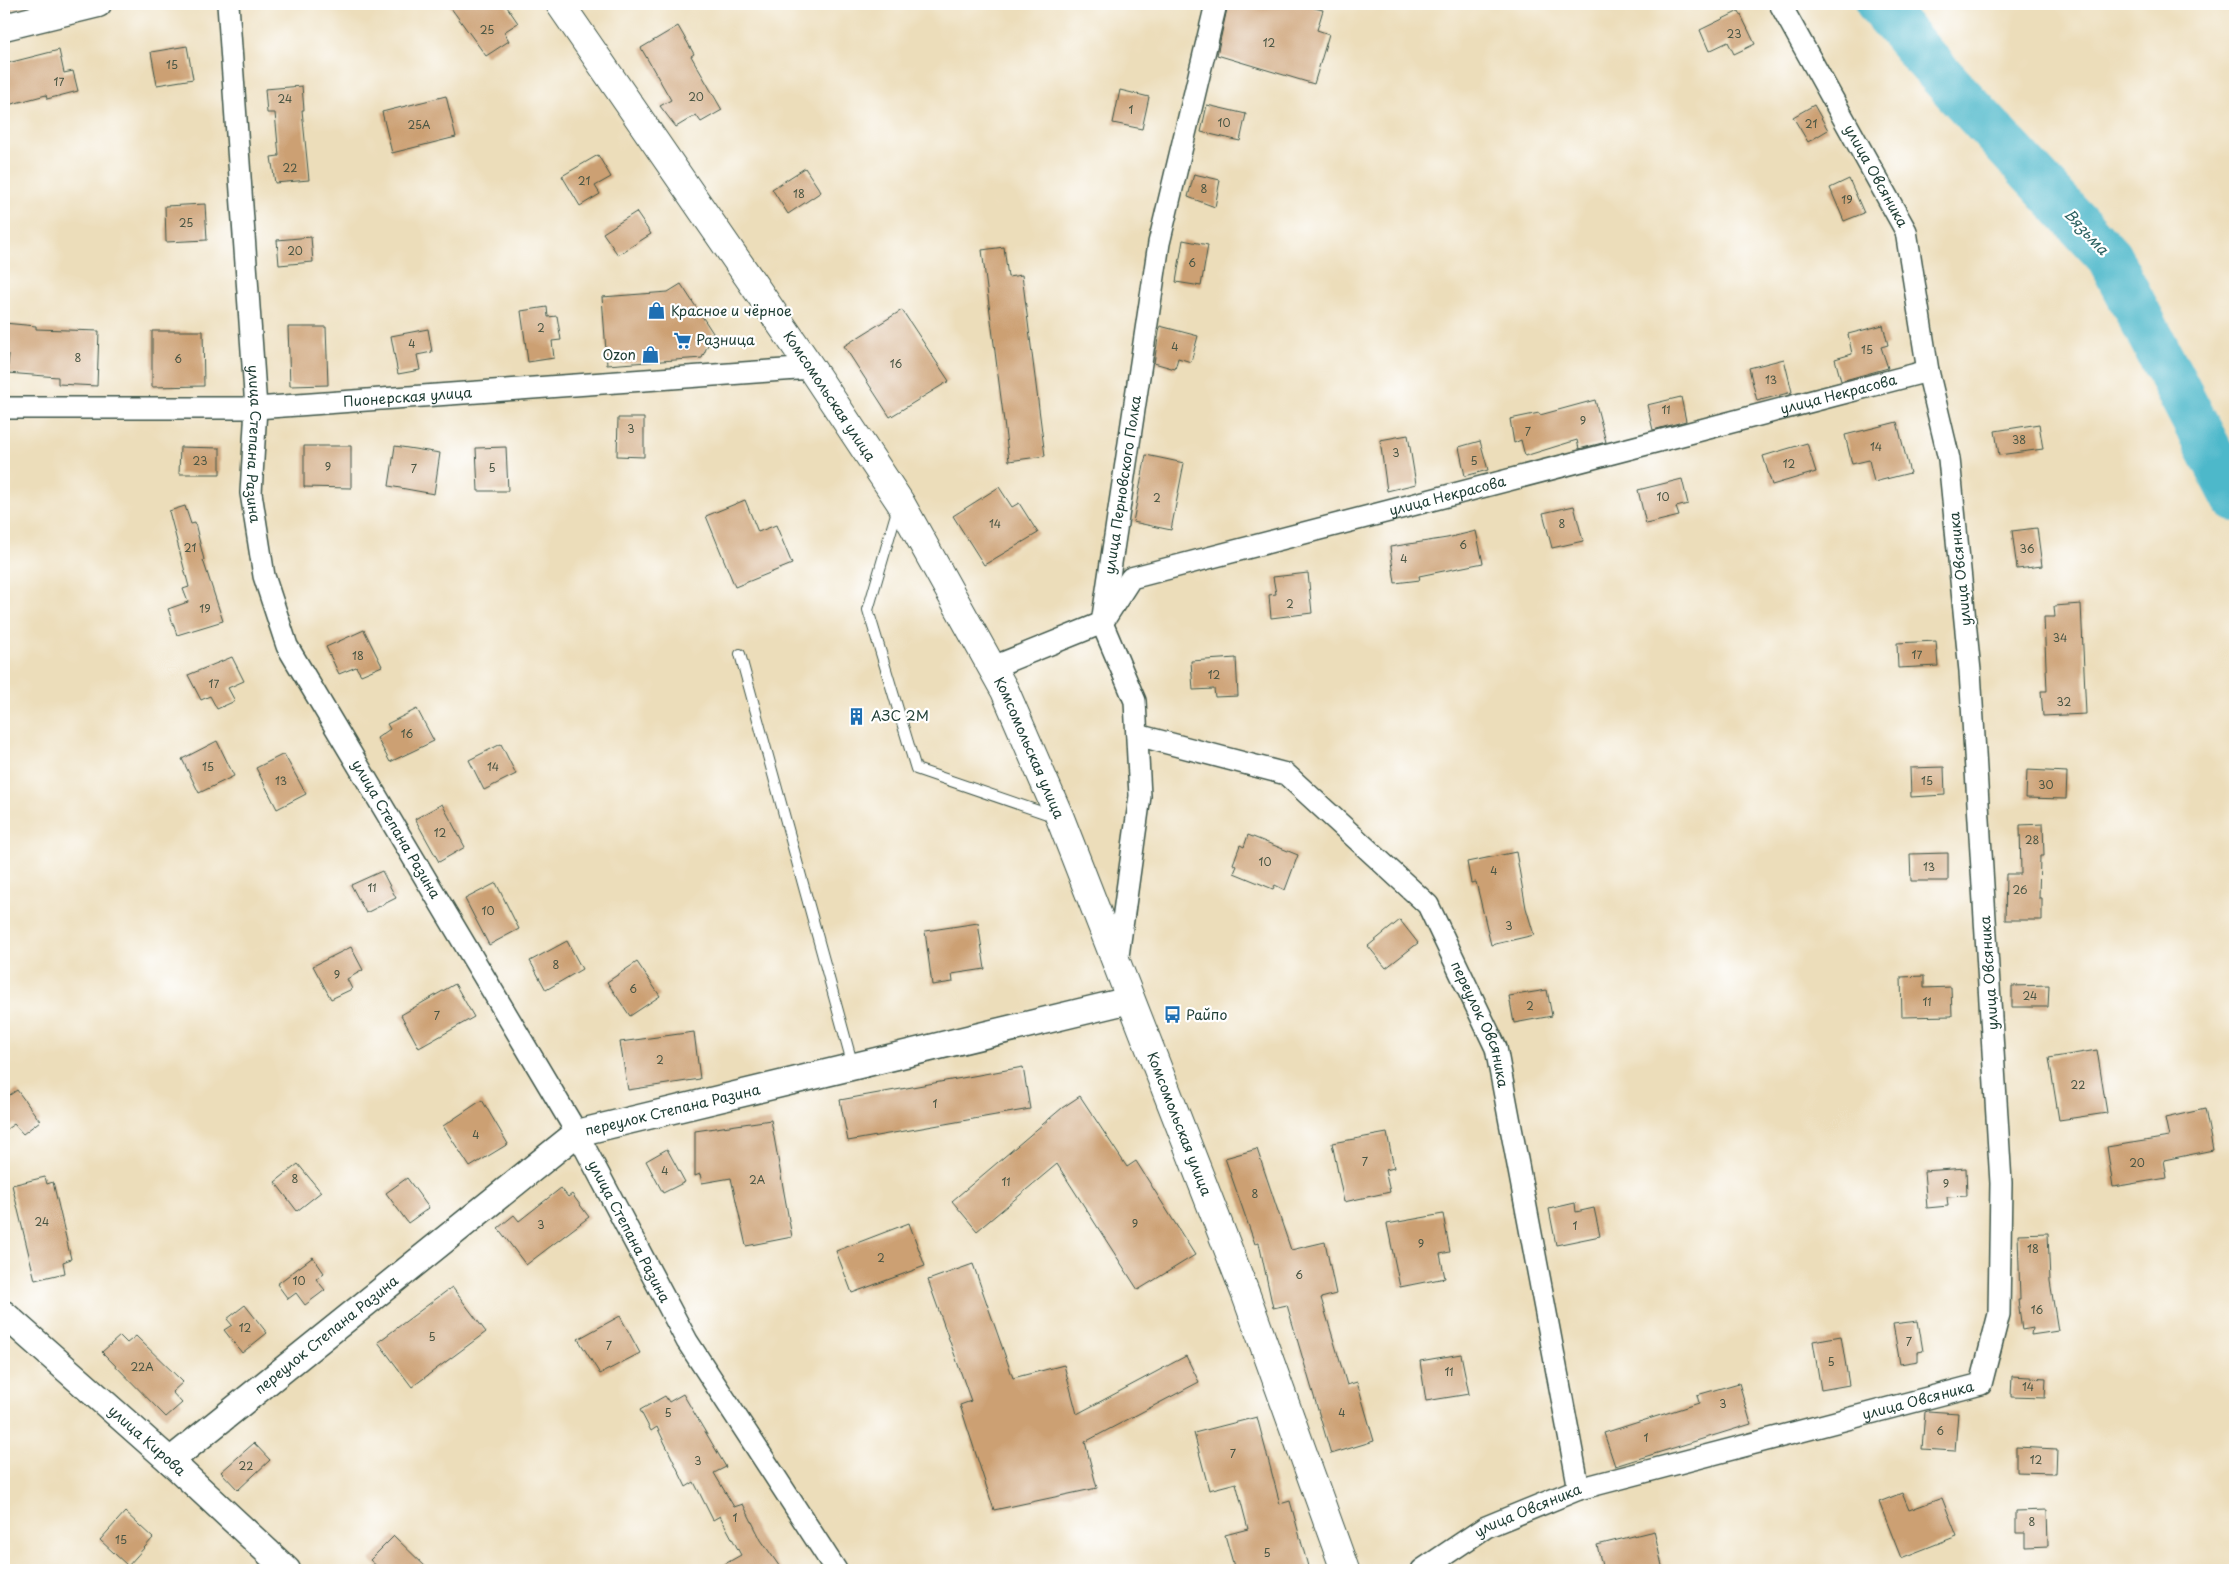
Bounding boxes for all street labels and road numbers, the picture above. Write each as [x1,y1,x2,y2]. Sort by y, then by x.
street label: улица Овсяника [1839,121,1913,231]
street label: Комсомольская улица [779,327,881,466]
street label: улица Степана Разина [241,364,267,525]
street label: улица Некрасова [1778,368,1899,419]
street label: Пионерская улица [342,381,473,412]
street label: улица Перновского Полка [1098,394,1146,576]
street label: улица Некрасова [1387,470,1508,521]
street label: улица Овсяника [1943,511,1976,627]
street label: Комсомольская улица [989,673,1070,822]
street label: улица Степана Разина [347,755,446,903]
street label: улица Овсяника [1974,915,2003,1031]
street label: переулок Овсяника [1446,957,1514,1089]
street label: Комсомольская улица [1142,1049,1217,1199]
street label: переулок Степана Разина [583,1078,762,1141]
street label: улица Степана Разина [583,1156,676,1306]
street label: переулок Степана Разина [250,1270,403,1399]
street label: улица Овсяника [1860,1375,1976,1425]
street label: улица Кирова [104,1400,191,1481]
street label: улица Овсяника [1470,1478,1585,1542]

